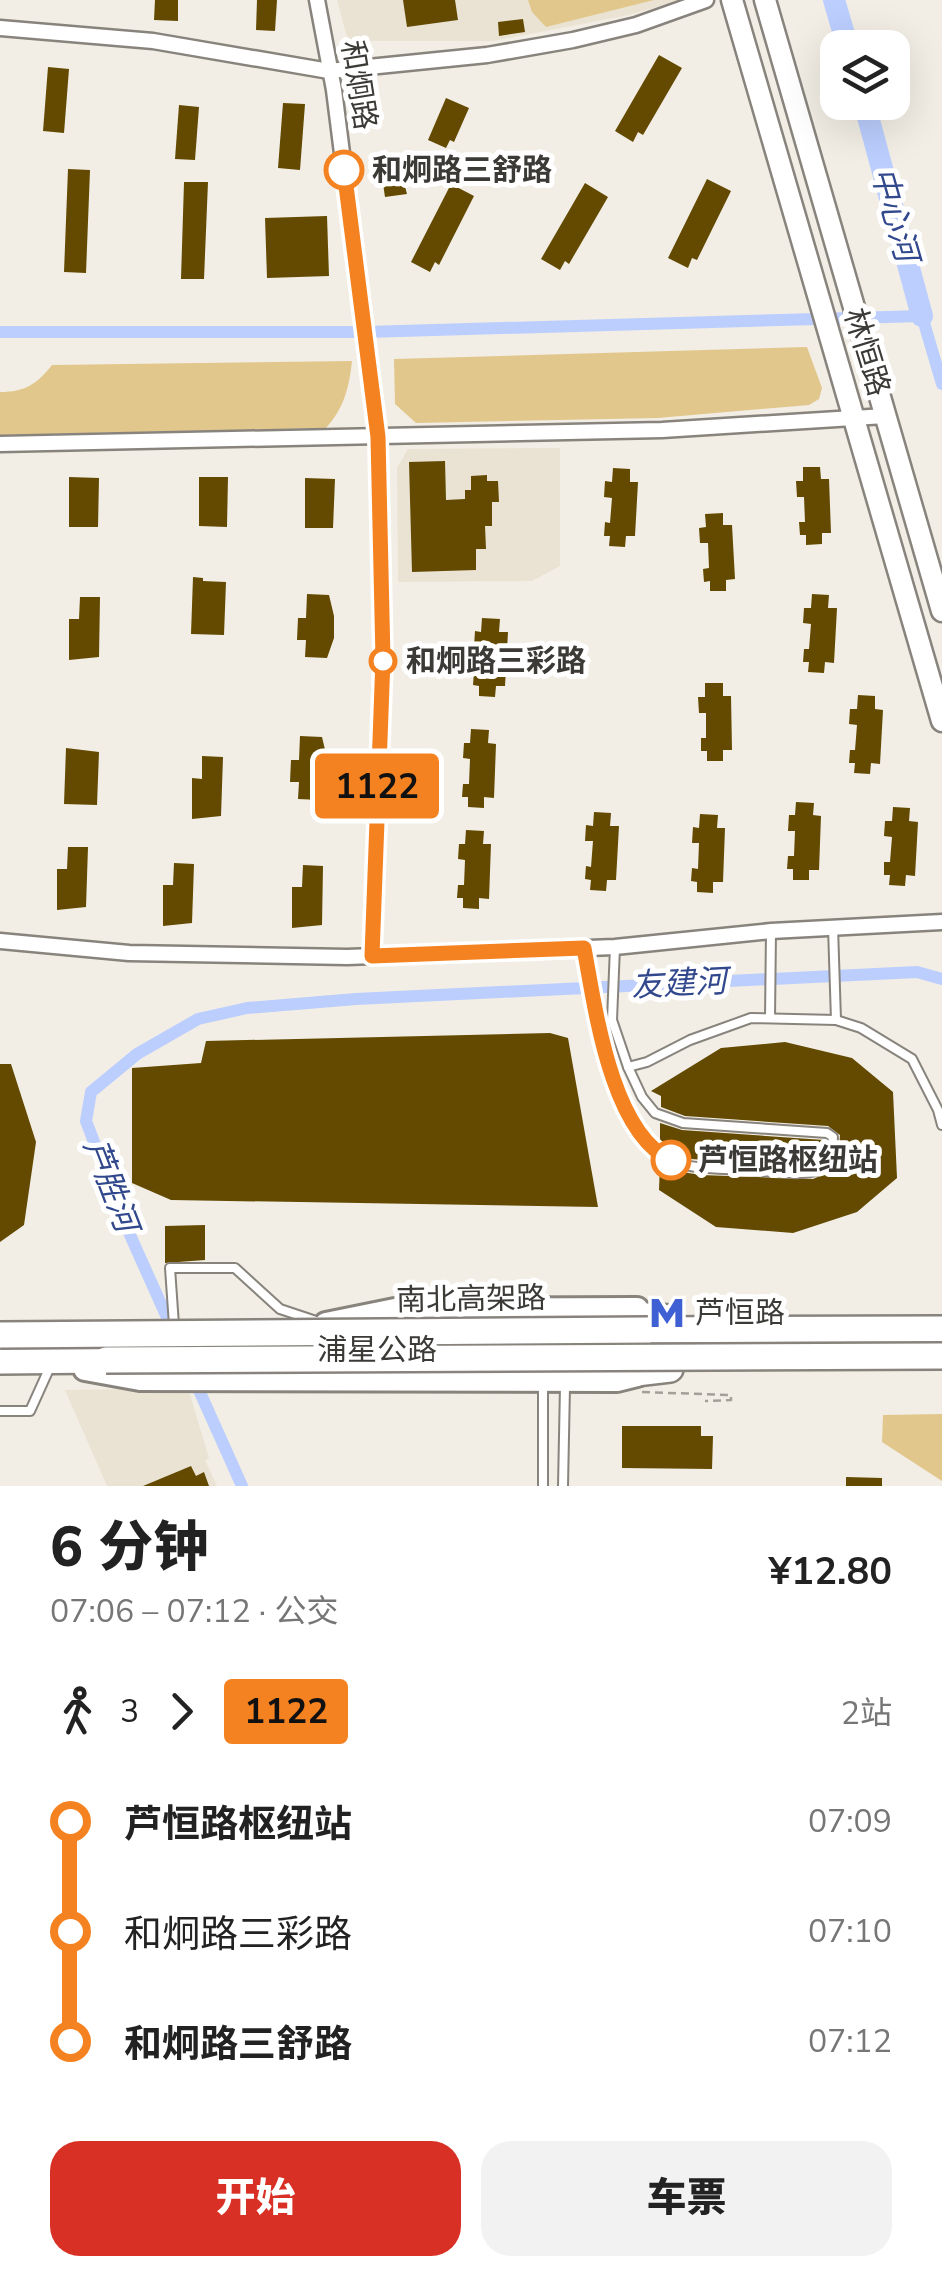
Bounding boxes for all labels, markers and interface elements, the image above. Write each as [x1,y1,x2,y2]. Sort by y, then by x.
map controls [820,30,910,120]
button: layers [820,30,910,120]
street label: 和炯路 [331,37,386,133]
place label: 和炯路三舒路 [372,150,552,191]
marker: 和炯路三舒路 [325,151,363,189]
water label: 中心河 [861,162,930,272]
street label: 林恒路 [834,303,899,401]
place label: 和炯路三彩路 [406,641,586,682]
marker: 和炯路三彩路 [370,648,396,674]
line badge: 1122 [307,754,447,818]
text: 1122 [335,763,419,810]
water label: 友建河 [630,959,734,1007]
water label: 芦胜河 [73,1133,150,1243]
place label: 芦恒路枢纽站 [698,1140,878,1181]
marker: 芦恒路枢纽站 [652,1141,690,1179]
street label: 南北高架路 [396,1278,546,1321]
place label: 芦恒路 [695,1293,785,1334]
metro station icon: 芦恒路 [648,1294,686,1332]
street label: 浦星公路 [317,1330,437,1371]
text: 6 分钟 [50,1510,208,1585]
text: ¥12.80 [769,1546,892,1597]
text: 07:06 – 07:12 · 公交 [50,1590,338,1633]
icon: walk [50,1684,105,1739]
icon: forward [154,1684,209,1739]
text: 1122 [244,1688,328,1735]
text: 3 [120,1690,139,1733]
text: 2站 [841,1692,892,1735]
text: 芦恒路枢纽站 [124,1799,352,1850]
text: 07:09 [808,1800,892,1843]
text: 和炯路三彩路 [124,1909,352,1960]
text: 07:10 [808,1910,892,1953]
text: 和炯路三舒路 [124,2019,352,2070]
text: 07:12 [808,2020,892,2063]
button: 开始 [50,2141,461,2256]
button: 车票 [481,2141,892,2256]

